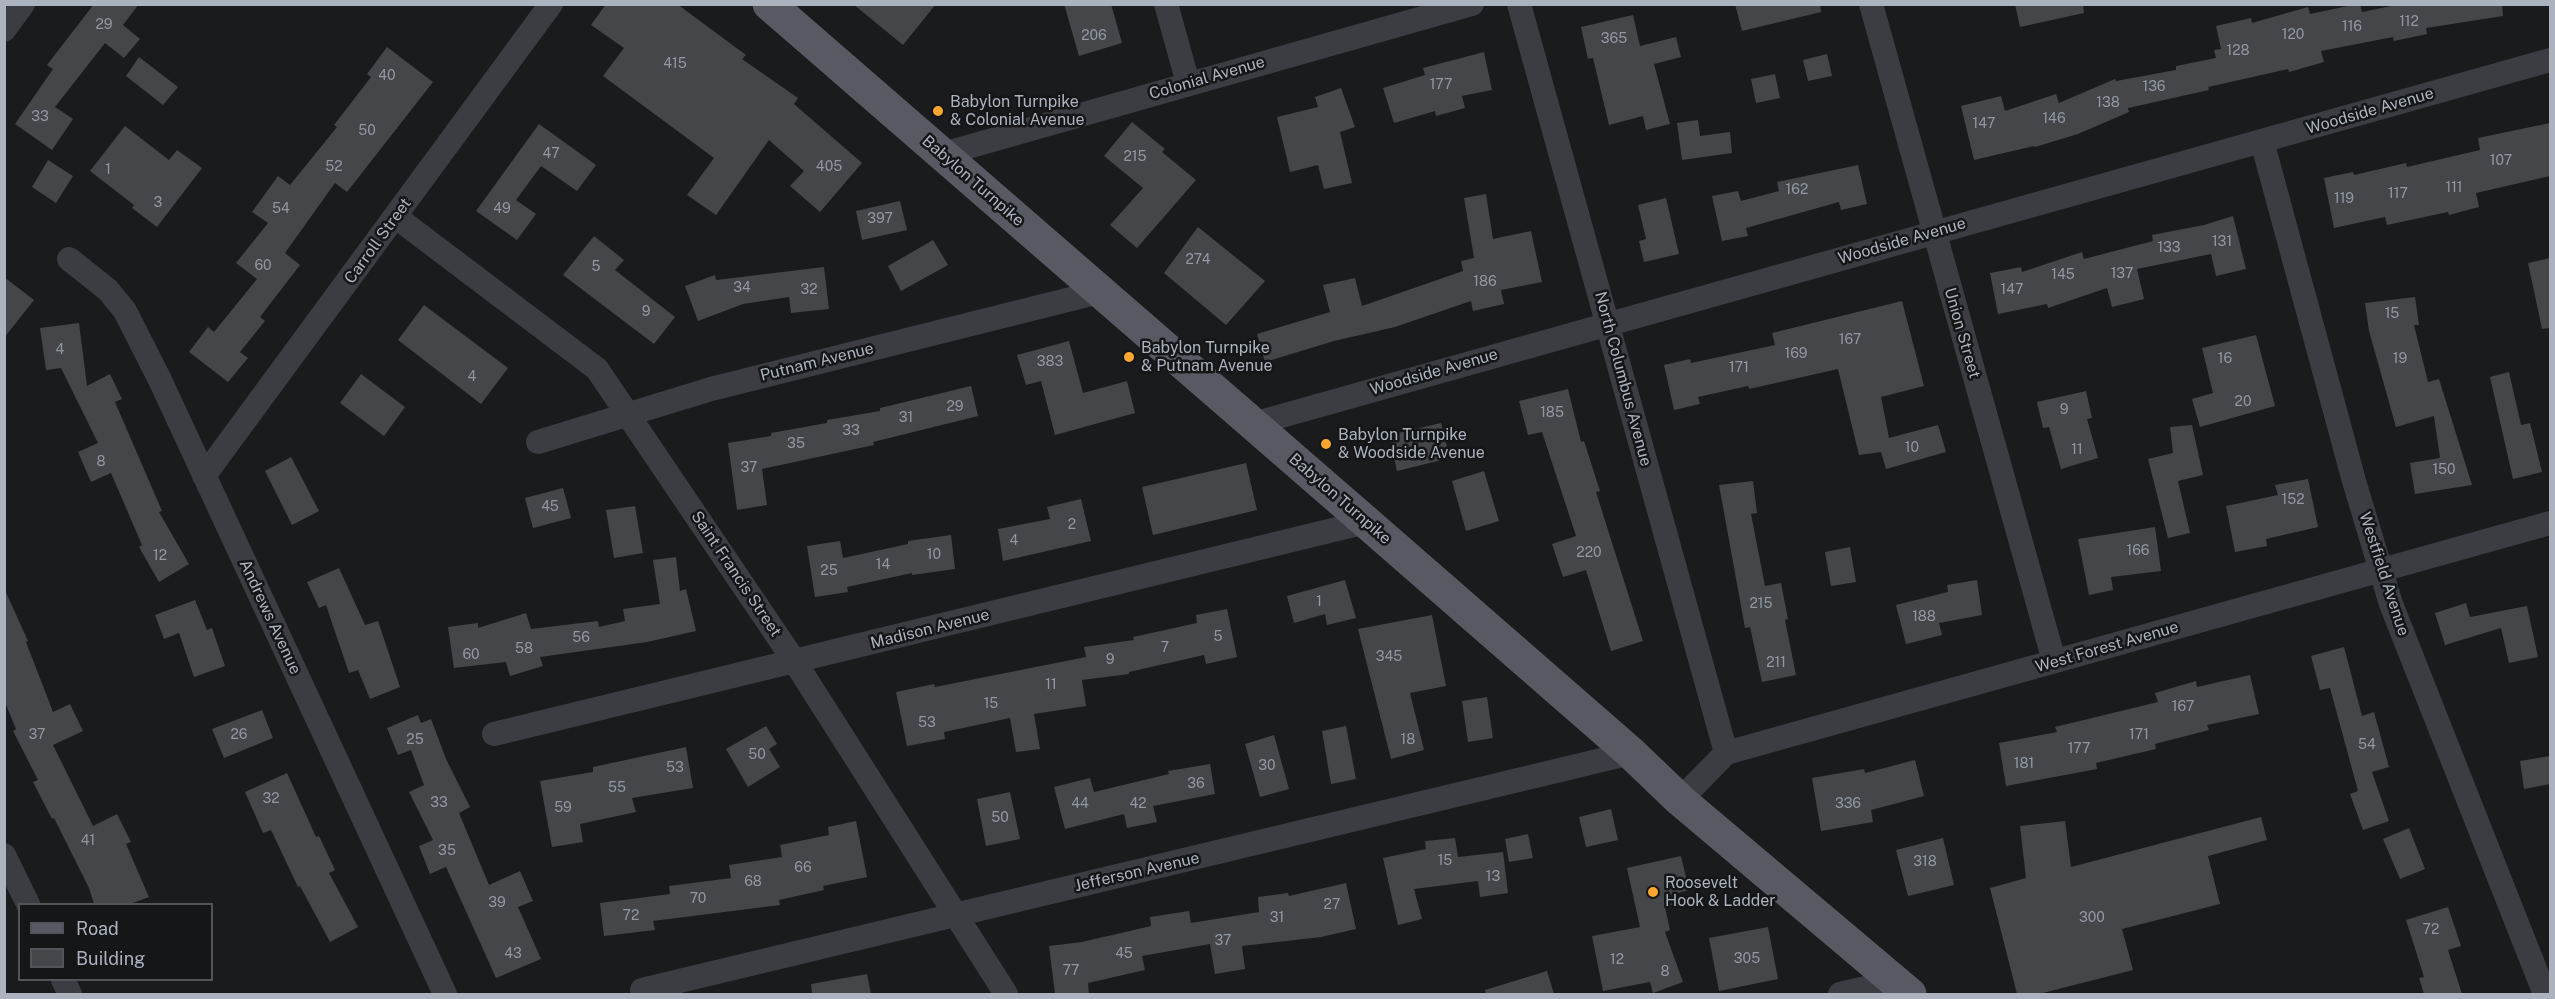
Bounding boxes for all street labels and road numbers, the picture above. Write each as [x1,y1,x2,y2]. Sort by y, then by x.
street label: Colonial Avenue [1147,52,1267,104]
street label: Woodside Avenue [2304,84,2436,138]
street label: Babylon Turnpike [918,131,1028,231]
street label: Carroll Street [340,194,416,288]
street label: Woodside Avenue [1836,214,1968,268]
street label: Union Street [1940,286,1984,380]
street label: North Columbus Avenue [1590,290,1656,468]
street label: Putnam Avenue [758,339,876,385]
street label: Woodside Avenue [1368,345,1500,399]
street label: Babylon Turnpike [1285,449,1395,549]
street label: Saint Francis Street [687,508,785,640]
street label: Westfield Avenue [2355,510,2413,638]
street label: Andrews Avenue [235,556,305,678]
street label: Madison Avenue [869,605,991,653]
street label: West Forest Avenue [2033,617,2181,677]
street label: Jefferson Avenue [1073,848,1201,896]

